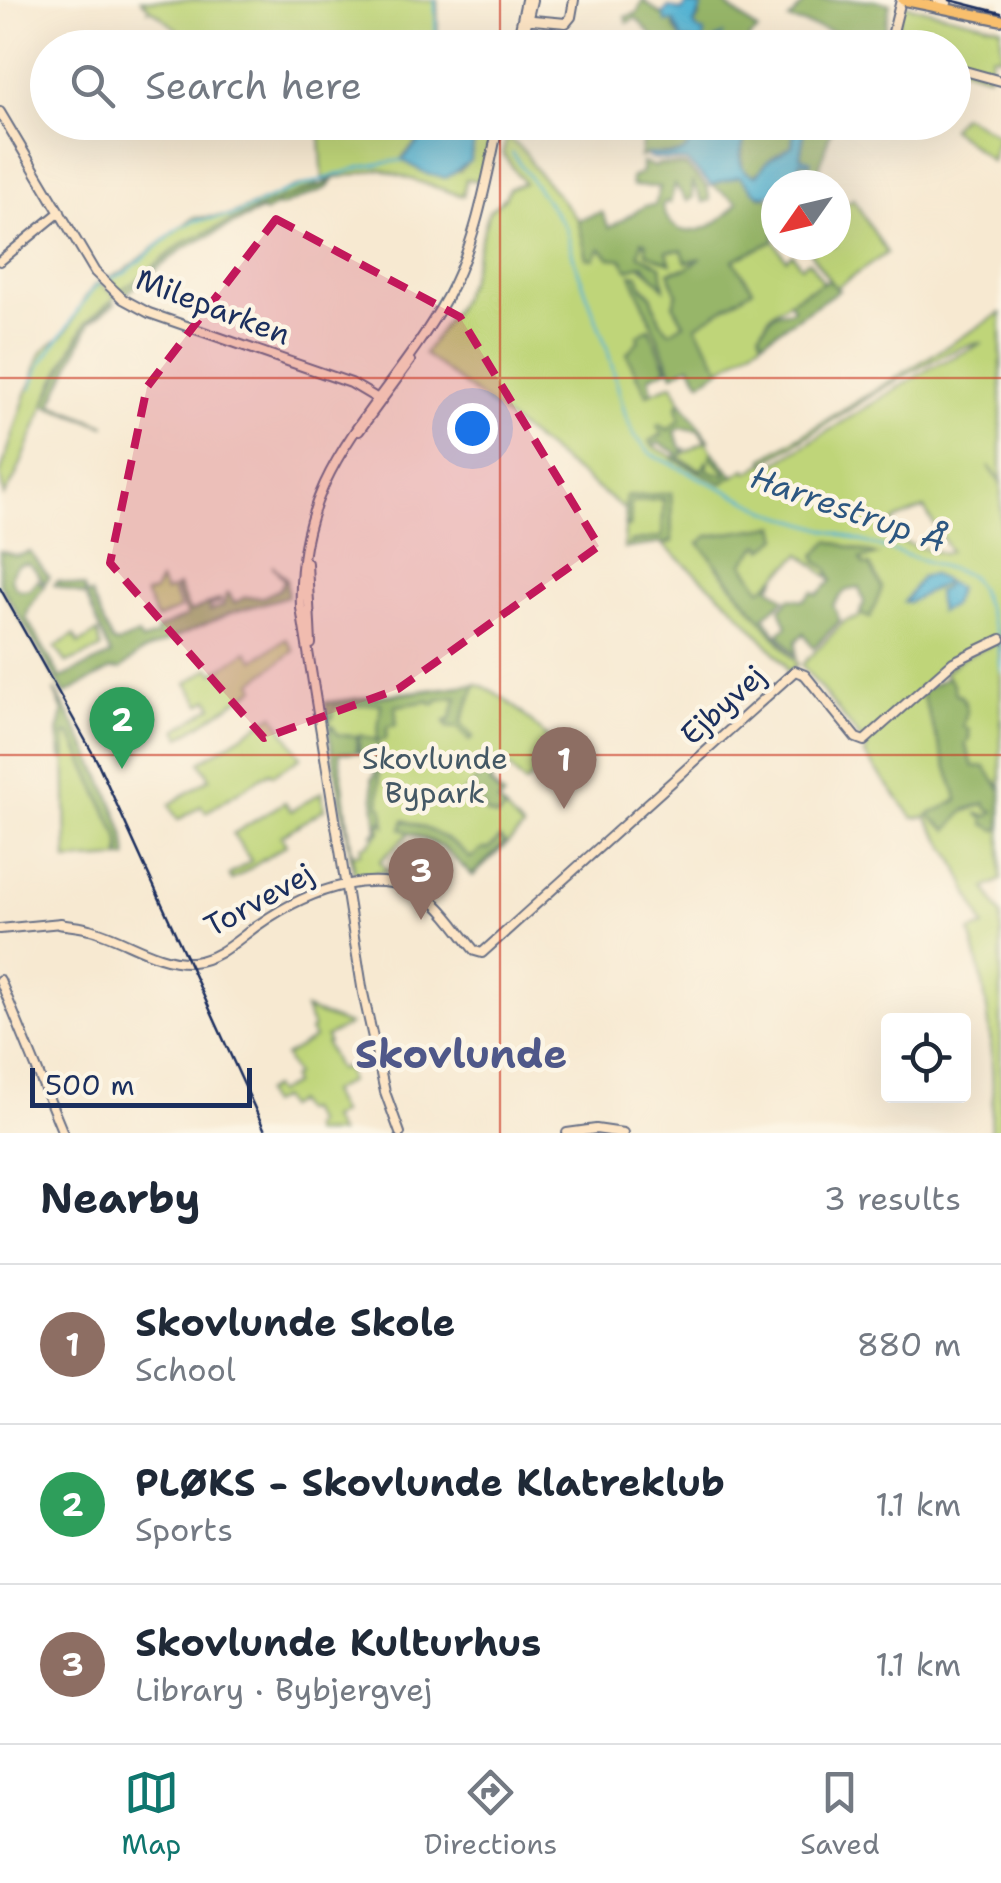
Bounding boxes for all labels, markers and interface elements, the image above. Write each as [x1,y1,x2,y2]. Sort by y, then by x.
search box [30,30,971,140]
icon: search [65,58,120,113]
text: Search here [145,60,362,111]
north arrow [761,170,851,260]
street label: Mileparken [130,258,296,355]
your location [447,403,498,454]
water label: Harrestrup Å [745,455,951,562]
street label: Ejbyvej [671,655,774,754]
pin: 2 [90,686,154,769]
pin: 1 [532,726,596,809]
park label: Skovlunde Bypark [362,738,508,813]
pin: 3 [388,838,454,920]
street label: Torvevej [197,853,321,946]
map controls [881,1013,971,1103]
button: locate [881,1013,971,1103]
district label: Skovlunde [355,1027,567,1081]
scale bar [30,1063,252,1108]
text: 500 m [45,1066,135,1104]
text: Nearby [40,1170,200,1226]
text: 3 results [824,1177,961,1220]
text: Skovlunde Skole [135,1297,455,1348]
text: 1 [65,1323,80,1366]
text: 880 m [857,1323,961,1366]
text: School [135,1348,236,1391]
text: PLØKS - Skovlunde Klatreklub [135,1457,725,1508]
text: 2 [61,1483,84,1526]
text: 1.1 km [875,1483,961,1526]
text: Sports [135,1508,233,1551]
text: Skovlunde Kulturhus [135,1617,541,1668]
text: 3 [61,1643,84,1686]
text: 1.1 km [875,1643,961,1686]
text: Library · Bybjergvej [135,1668,432,1711]
tab: Map [121,1765,181,1863]
tab: Directions [424,1765,557,1863]
tab: Saved [800,1765,880,1863]

